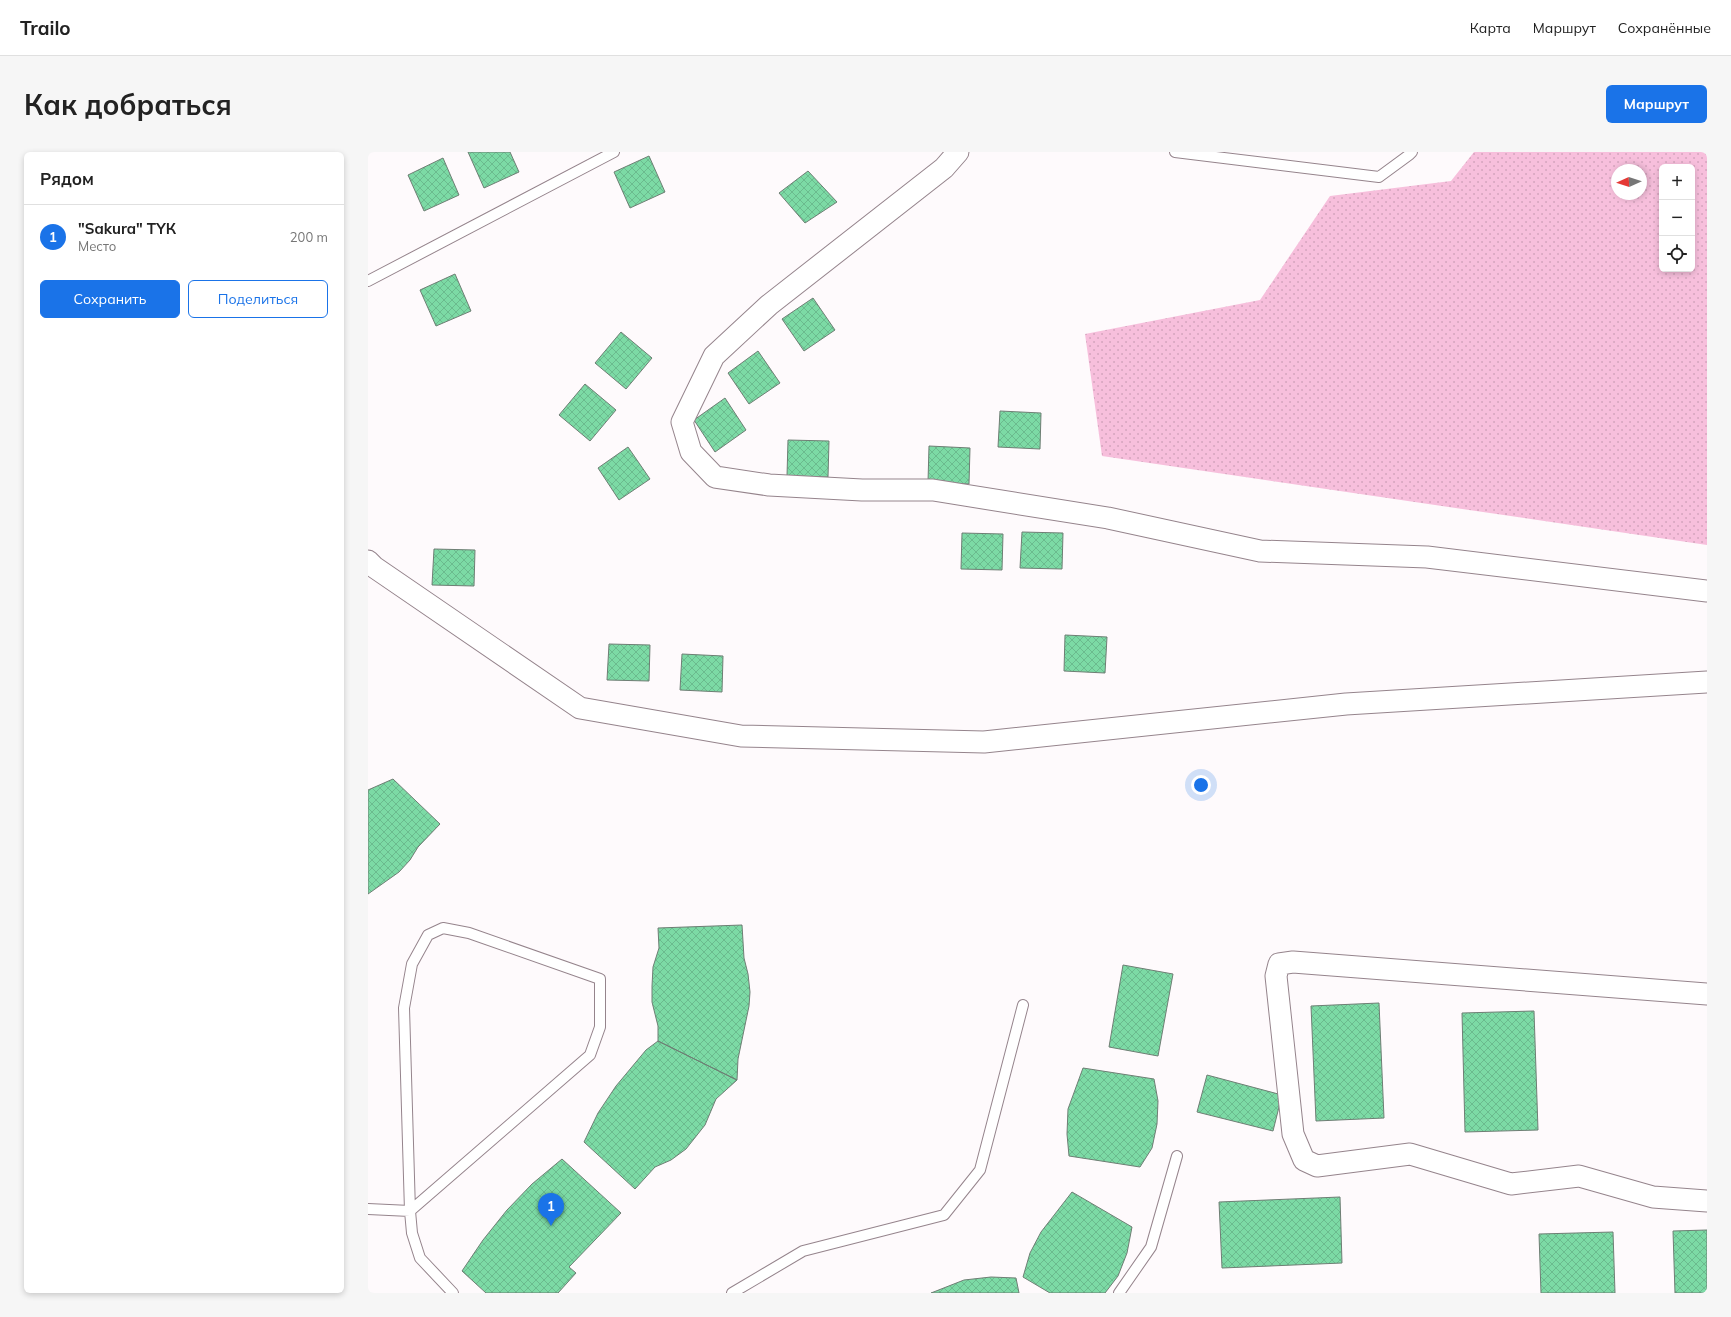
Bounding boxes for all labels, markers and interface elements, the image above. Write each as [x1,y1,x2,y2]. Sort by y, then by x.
text: Trailo [20,16,71,40]
text: Карта [1470,19,1511,37]
text: Маршрут [1533,19,1596,37]
text: Сохранённые [1618,19,1711,37]
button: Маршрут [1606,85,1707,123]
text: Как добраться [24,87,232,122]
north arrow [1611,164,1647,200]
map controls [1659,164,1695,272]
button: + [1659,164,1695,200]
text: Рядом [40,168,94,189]
button: − [1659,200,1695,236]
text: "Sakura" ТҮК [78,219,176,238]
text: 1 [49,229,57,245]
text: 200 m [290,229,328,245]
button: locate [1659,236,1695,272]
text: Место [78,238,116,254]
button: Сохранить [40,280,180,318]
button: Поделиться [188,280,328,318]
your location [1191,775,1211,795]
pin: 1 [538,1193,564,1226]

